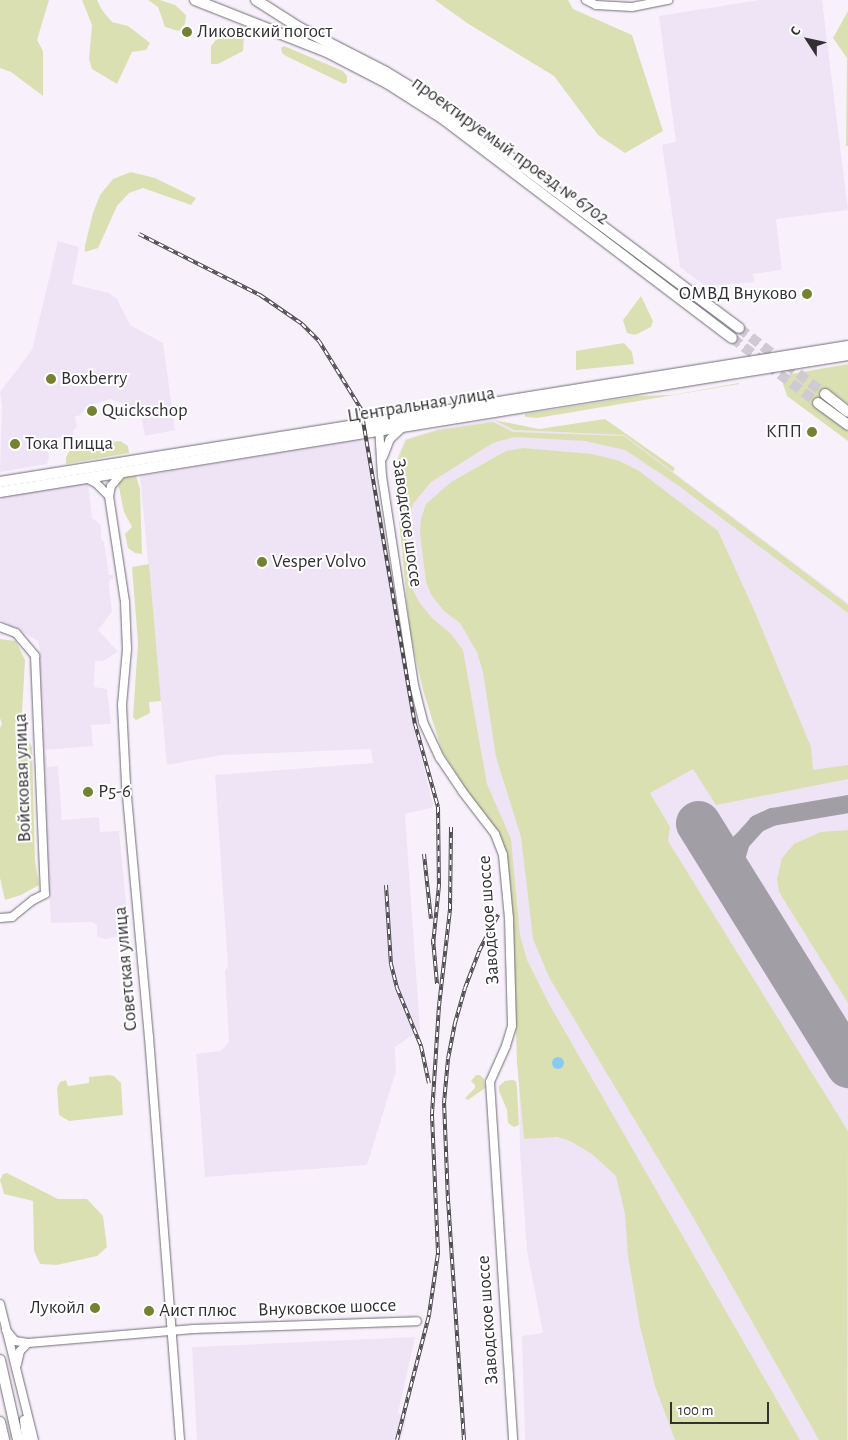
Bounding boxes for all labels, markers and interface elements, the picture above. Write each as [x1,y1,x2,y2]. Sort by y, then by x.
north arrow [783,15,833,65]
place label: Ликовский погост [197,21,332,43]
text: С [788,24,804,39]
marker: Ликовский погост [181,26,193,38]
street label: проектируемый проезд № 6702 [407,72,613,230]
place label: ОМВД Внуково [678,283,797,305]
marker: ОМВД Внуково [801,288,813,300]
place label: Boxberry [61,368,127,390]
marker: Boxberry [45,373,57,385]
street label: Центральная улица [345,382,497,428]
place label: Quickschop [102,400,188,422]
marker: Quickschop [86,405,98,417]
place label: КПП [766,421,802,443]
marker: КПП [806,426,818,438]
place label: Тока Пицца [25,433,113,455]
marker: Тока Пицца [9,438,21,450]
street label: Заводское шоссе [387,457,427,589]
place label: Vesper Volvo [272,551,366,573]
marker: Vesper Volvo [256,556,268,568]
street label: Войсковая улица [9,713,37,843]
place label: Р5-6 [98,781,131,803]
marker: Р5-6 [82,786,94,798]
street label: Заводское шоссе [473,855,505,985]
street label: Советская улица [109,906,143,1032]
street label: Заводское шоссе [472,1255,504,1385]
street label: Внуковское шоссе [257,1294,397,1322]
place label: Лукойл [30,1297,85,1319]
place label: Аист плюс [159,1300,237,1322]
marker: Лукойл [89,1302,101,1314]
marker: Аист плюс [143,1305,155,1317]
scale bar [673,1392,772,1424]
text: 100 m [678,1403,713,1418]

